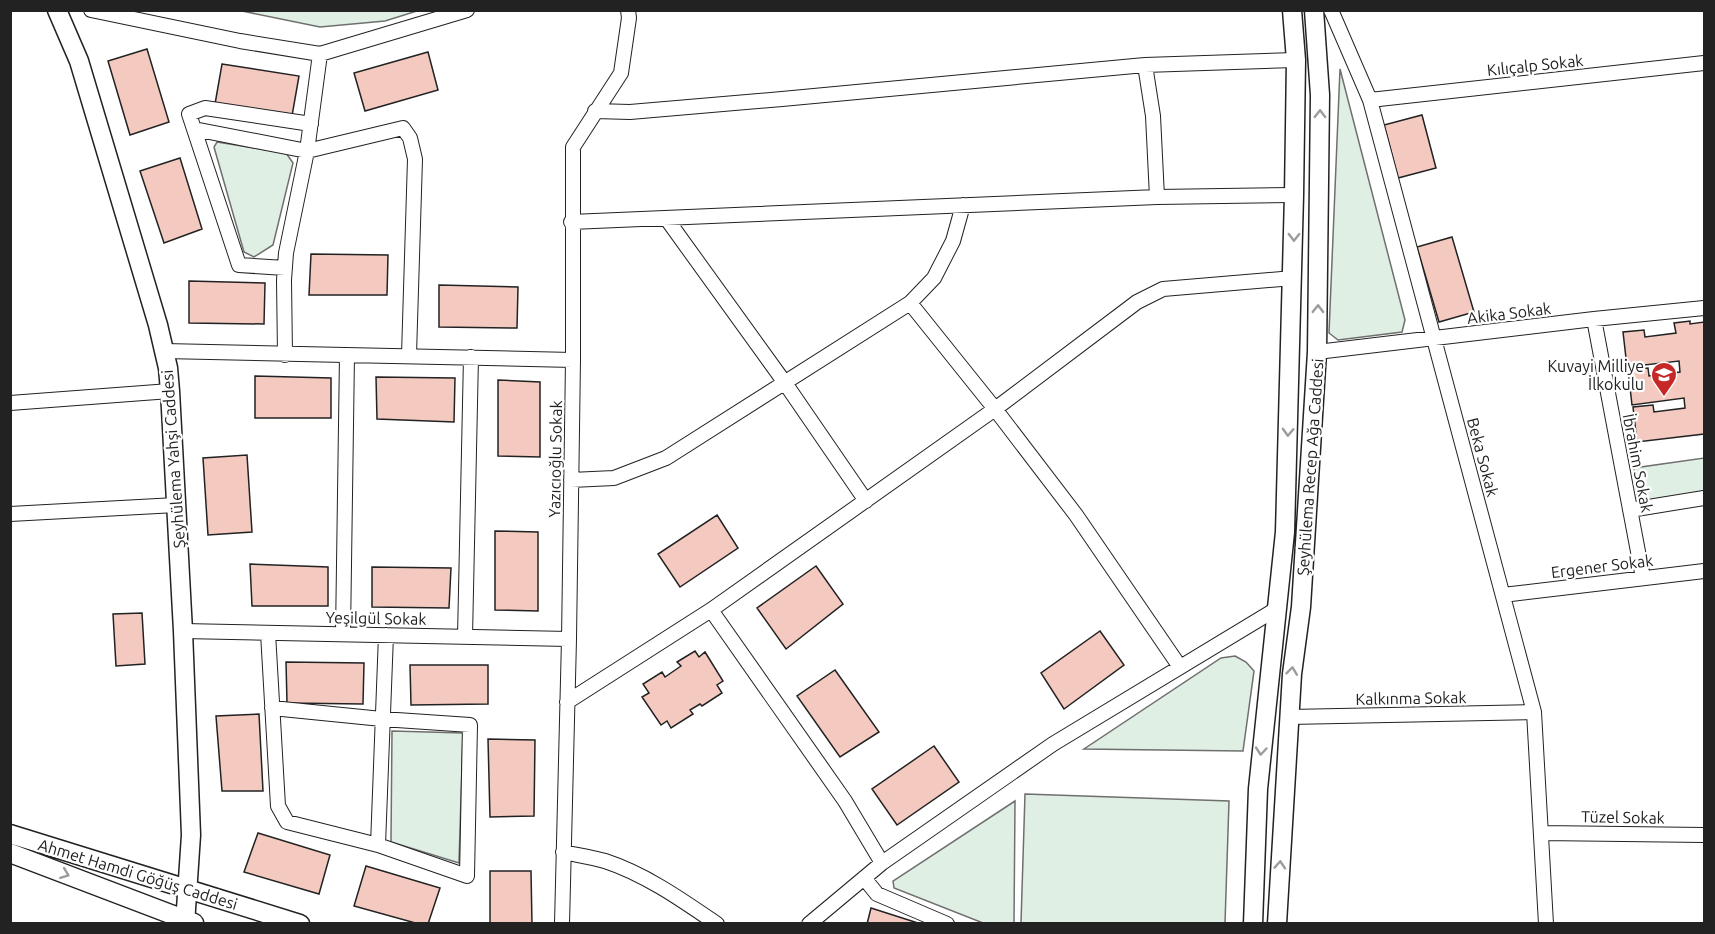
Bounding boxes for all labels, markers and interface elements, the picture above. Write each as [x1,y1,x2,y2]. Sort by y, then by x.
street label: Kılıçalp Sokak [1486,51,1584,79]
one-way arrow [1314,109,1326,118]
one-way arrow [1287,232,1300,241]
street label: Akika Sokak [1466,299,1552,327]
one-way arrow [1312,304,1324,313]
place label: Kuvayi Milliye İlkokulu [1547,357,1644,393]
street label: Şeyhülema Recep Ağa Caddesi [1293,358,1327,576]
school or university icon: Kuvayi Milliye İlkokulu [1649,360,1679,398]
street label: Şeyhülema Yahşi Caddesi [158,369,188,549]
street label: Yazıcıoğlu Sokak [545,400,565,518]
street label: İbrahim Sokak [1620,412,1656,514]
street label: Beka Sokak [1464,416,1502,498]
one-way arrow [1281,427,1294,436]
street label: Ergener Sokak [1550,551,1654,581]
street label: Yeşilgül Sokak [325,608,427,628]
one-way arrow [1286,666,1298,675]
street label: Kalkınma Sokak [1355,688,1467,708]
one-way arrow [1255,747,1268,756]
street label: Tüzel Sokak [1581,807,1665,827]
street label: Ahmet Hamdi Göğüş Caddesi [36,835,240,913]
one-way arrow [1273,861,1286,870]
one-way arrow [59,867,70,880]

